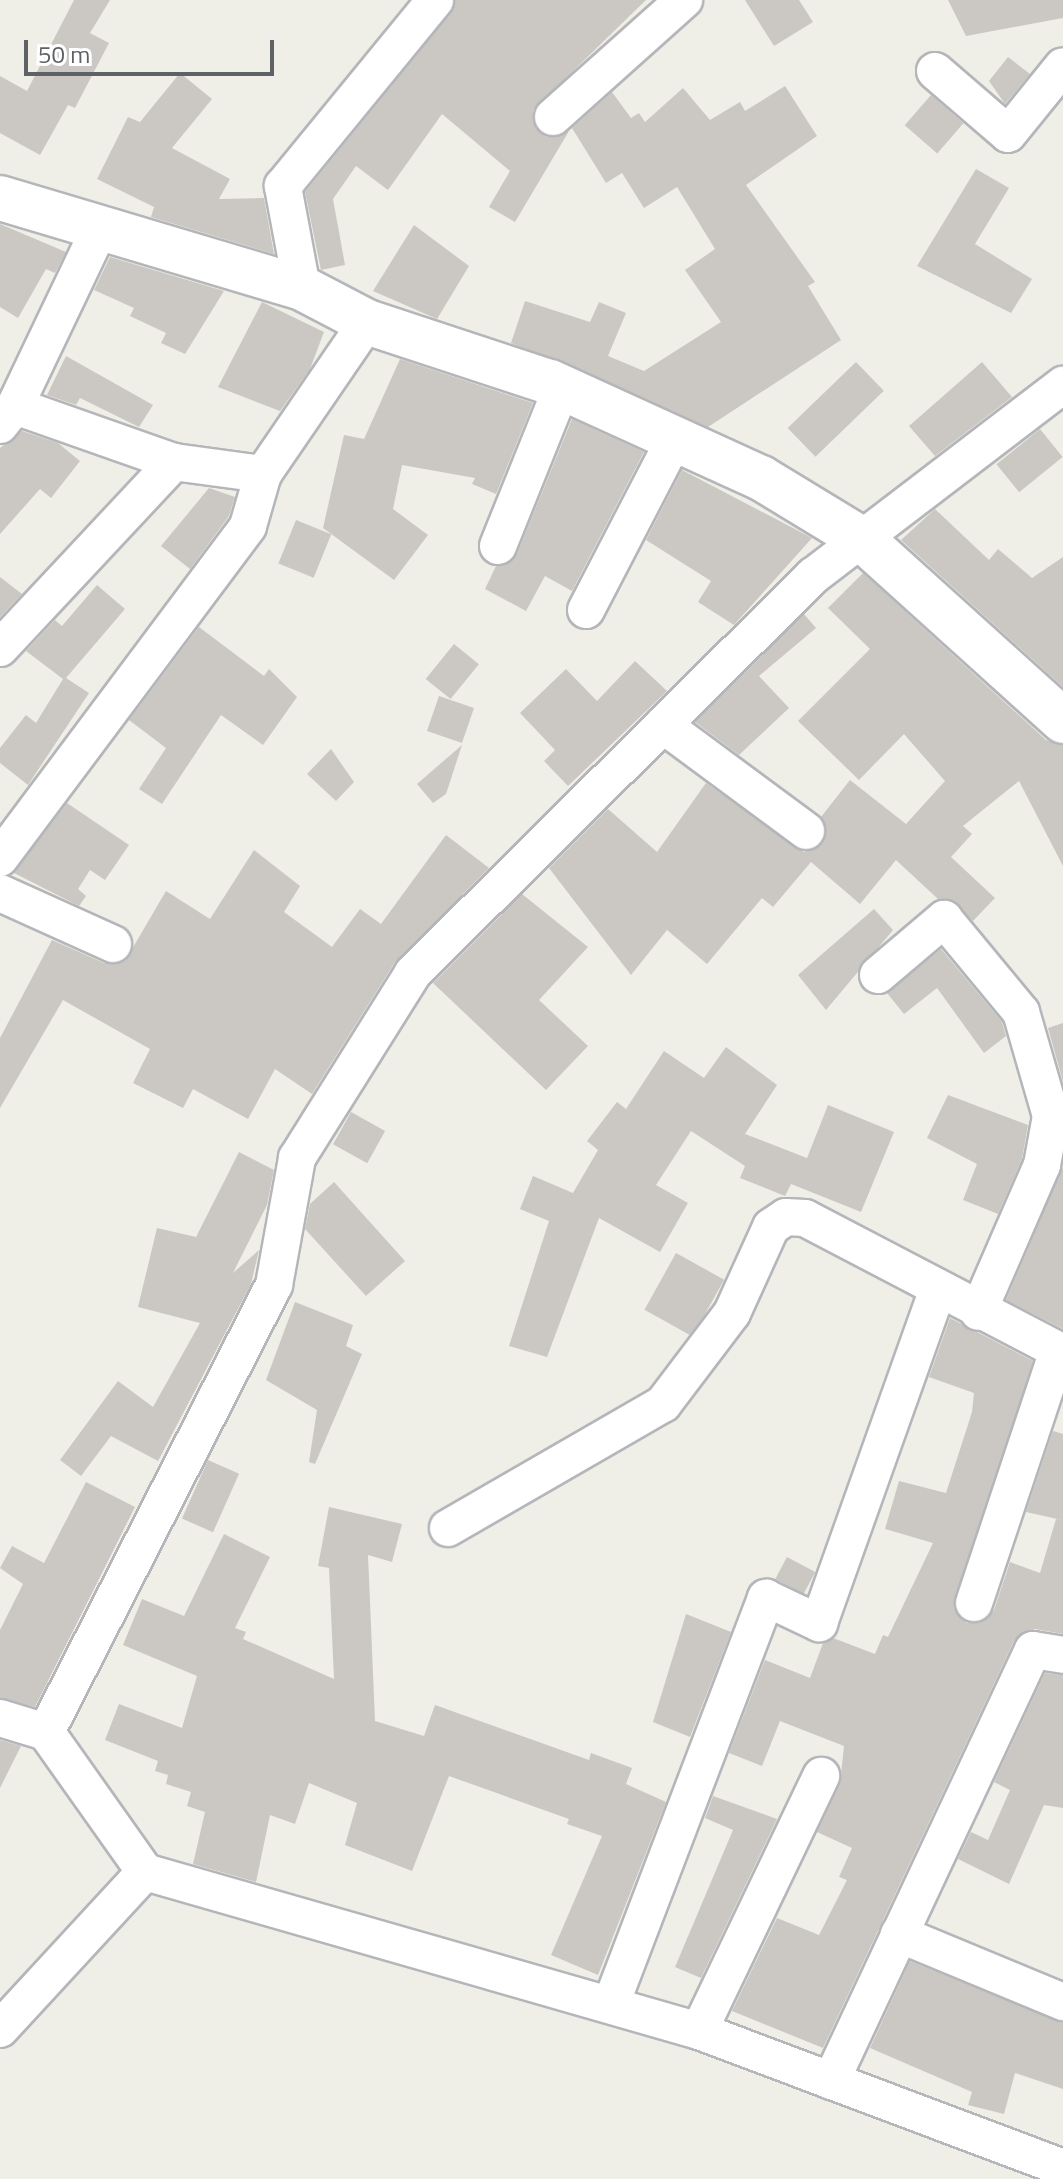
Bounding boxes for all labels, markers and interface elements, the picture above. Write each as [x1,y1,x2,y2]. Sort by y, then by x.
scale bar [28,24,278,74]
text: 50 m [38,36,90,72]

